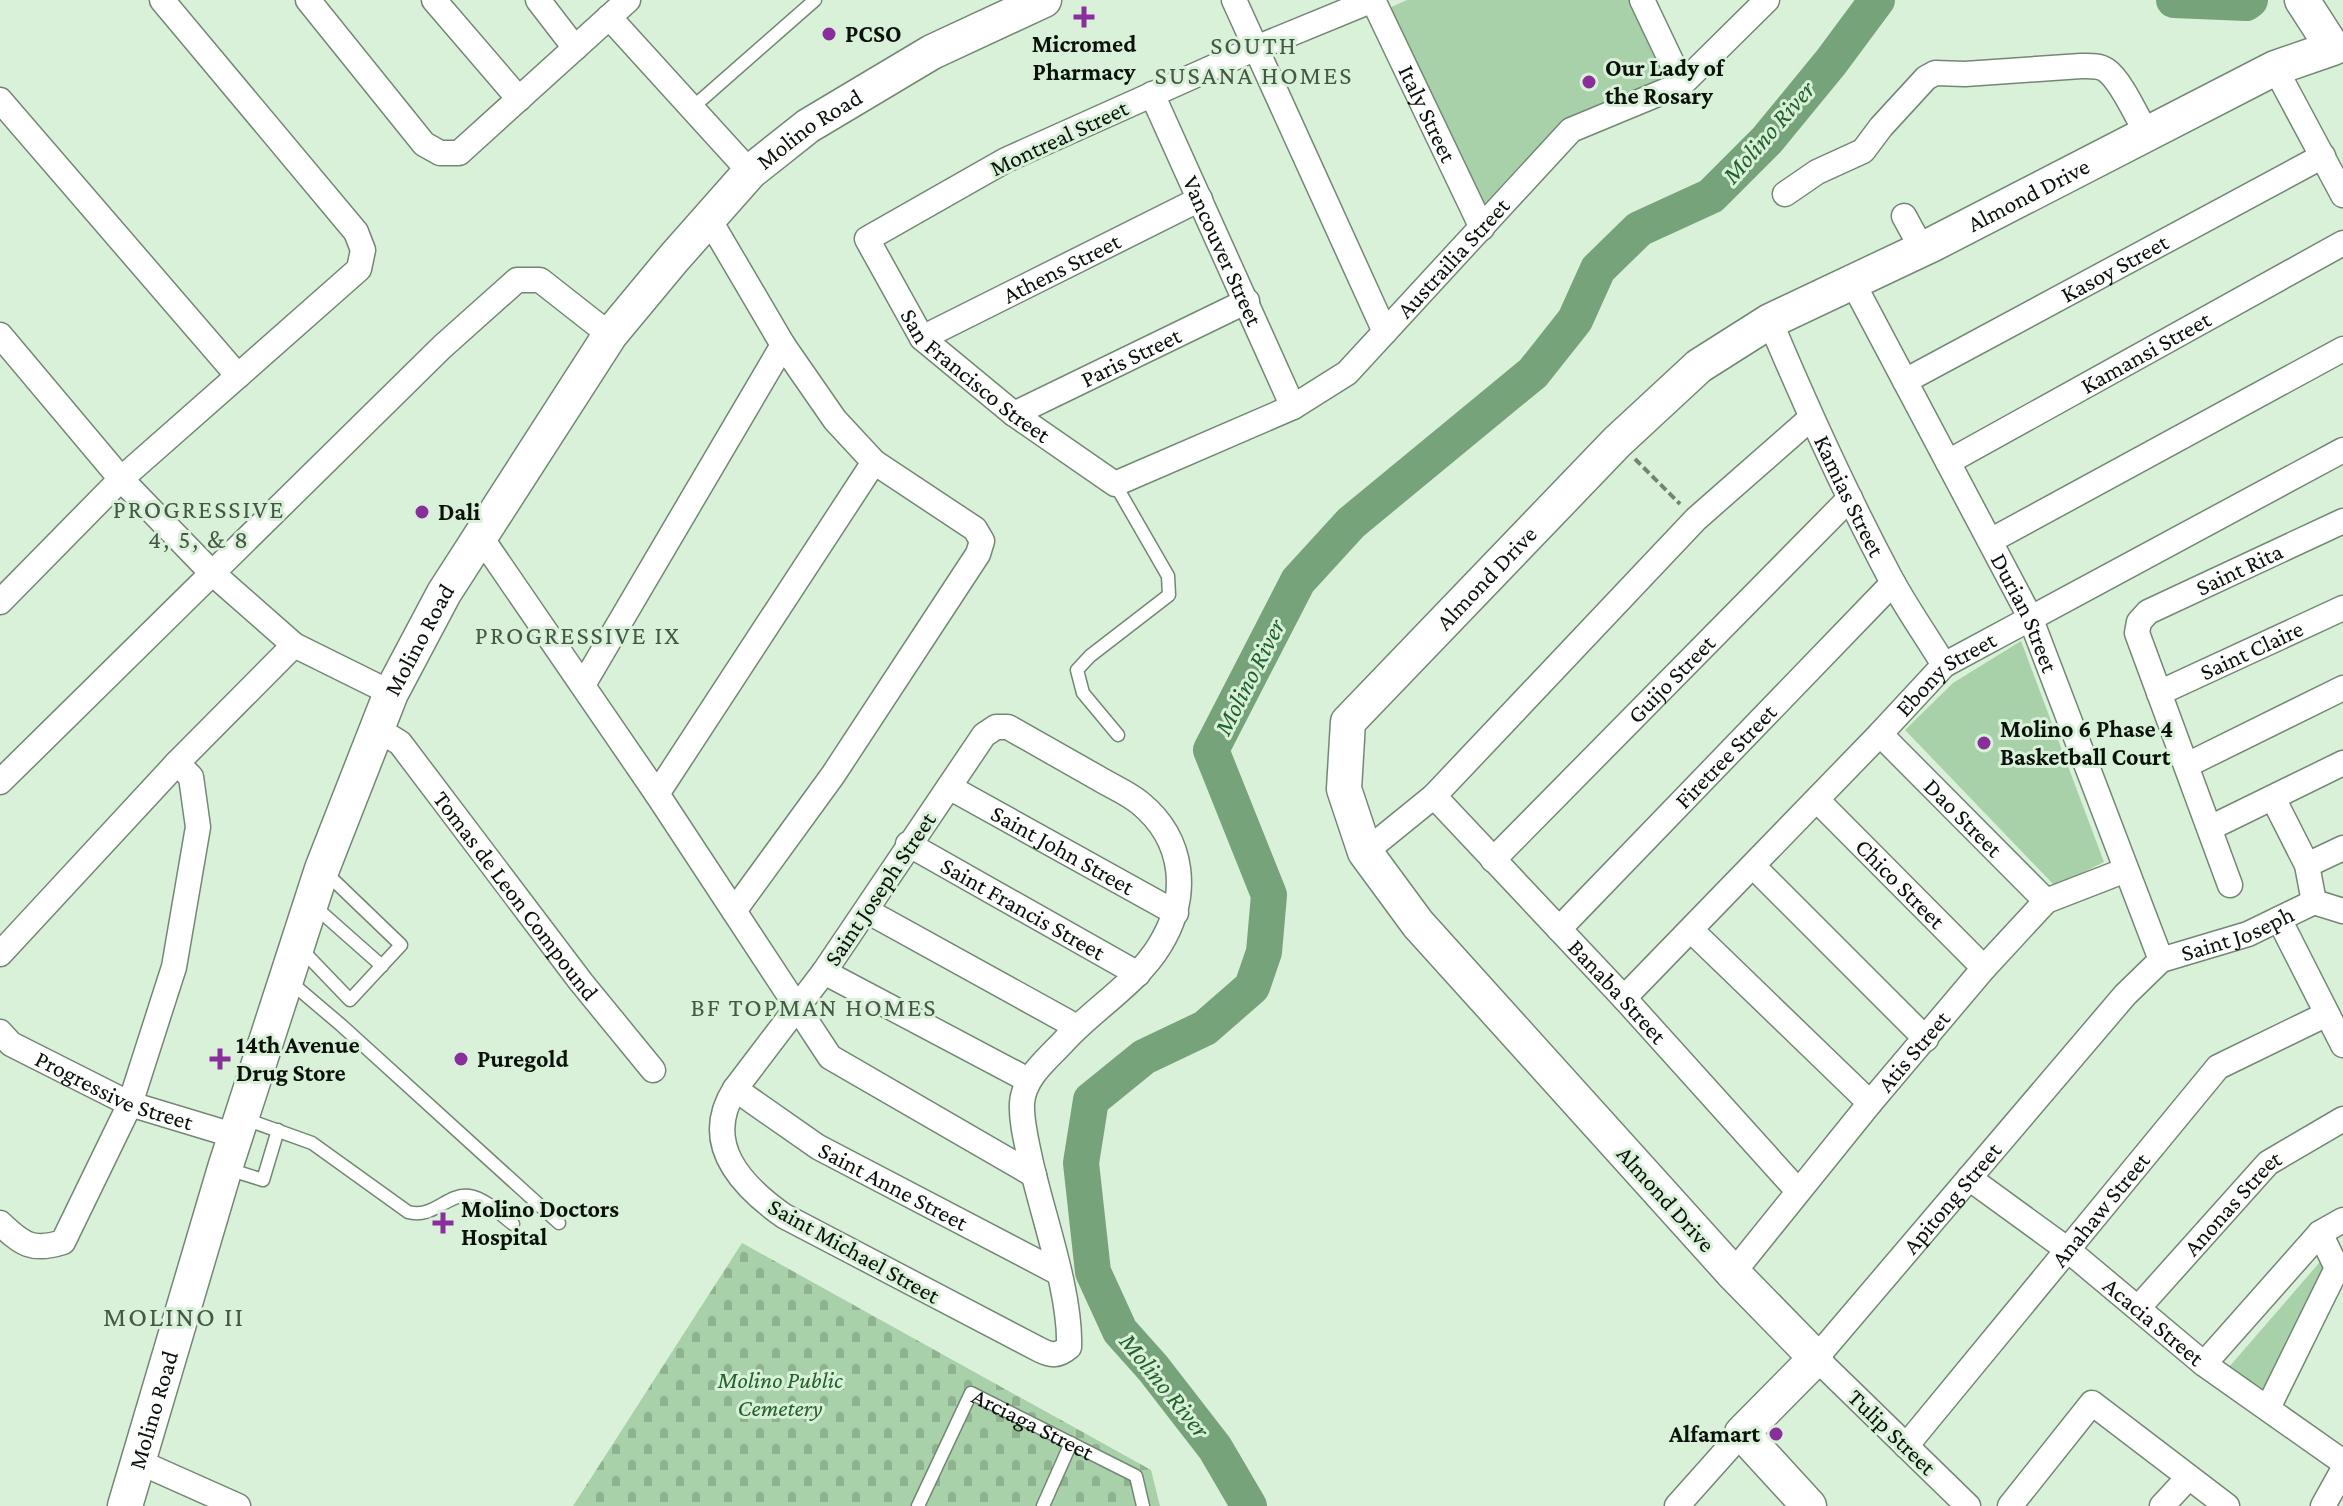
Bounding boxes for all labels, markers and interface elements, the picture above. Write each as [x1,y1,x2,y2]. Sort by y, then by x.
marker: Micromed Pharmacy [1075,8,1093,26]
place label: PCSO [845,20,901,47]
marker: PCSO [820,25,838,43]
place label: Micromed Pharmacy [1032,30,1136,85]
district label: SOUTH SUSANA HOMES [1155,31,1353,90]
place label: Our Lady of the Rosary [1605,54,1726,109]
street label: Italy Street [1393,61,1463,167]
marker: Our Lady of the Rosary [1580,73,1598,91]
water label: Molino River [1715,75,1821,190]
street label: Molino Road [751,83,867,175]
street label: Montreal Street [985,93,1133,181]
street label: Almond Drive [1963,152,2094,237]
street label: Vancouver Street [1178,171,1269,331]
street label: Austrailia Street [1391,191,1515,323]
street label: Athens Street [998,227,1125,308]
street label: Kasoy Street [2056,227,2173,308]
street label: San Francisco Street [895,304,1057,449]
street label: Kamansi Street [2076,305,2216,399]
street label: Paris Street [1076,321,1186,392]
street label: Kamias Street [1809,431,1891,562]
district label: PROGRESSIVE 4, 5, & 8 [113,495,285,554]
place label: Dali [438,498,480,525]
marker: Dali [413,503,431,521]
street label: Almond Drive [1430,520,1542,635]
street label: Saint Rita [2191,537,2287,601]
street label: Durian Street [1986,548,2064,677]
street label: Molino Road [378,578,460,700]
water label: Molino River [1207,614,1291,741]
street label: Saint Claire [2196,614,2307,685]
district label: PROGRESSIVE IX [475,621,681,650]
street label: Ebony Street [1890,625,2001,721]
street label: Guijo Street [1622,628,1721,728]
street label: Firetree Street [1669,698,1782,814]
place label: Molino 6 Phase 4 Basketball Court [2000,715,2173,770]
marker: Molino 6 Phase 4 Basketball Court [1975,734,1993,752]
street label: Dao Street [1919,772,2009,863]
street label: Tomas de Leon Compound [428,785,605,1006]
street label: Saint John Street [987,799,1140,901]
street label: Saint Joseph Street [818,806,941,971]
street label: Chico Street [1850,833,1952,935]
street label: Saint Francis Street [936,851,1111,966]
street label: Saint Joseph [2178,900,2298,966]
street label: Banaba Street [1563,933,1673,1050]
district label: BF TOPMAN HOMES [691,993,938,1022]
street label: Atis Street [1871,1004,1956,1097]
place label: 14th Avenue Drug Store [236,1031,360,1086]
street label: Progressive Street [31,1045,197,1136]
place label: Puregold [477,1045,569,1072]
marker: 14th Avenue Drug Store [211,1050,229,1068]
marker: Puregold [452,1050,470,1068]
street label: Saint Anne Street [814,1136,973,1236]
street label: Apitong Street [1897,1136,2007,1259]
street label: Almond Drive [1612,1140,1721,1257]
street label: Anonas Street [2178,1144,2287,1261]
street label: Anahaw Street [2045,1146,2156,1272]
street label: Saint Michael Street [764,1192,945,1309]
place label: Molino Doctors Hospital [461,1195,619,1250]
marker: Molino Doctors Hospital [432,1212,454,1234]
street label: Acacia Street [2098,1272,2210,1372]
district label: MOLINO II [103,1301,245,1332]
water label: Molino River [1113,1326,1216,1444]
street label: Molino Road [123,1347,183,1472]
park label: Molino Public Cemetery [717,1366,843,1421]
street label: Arciaga Street [968,1382,1099,1466]
street label: Tulip Street [1843,1383,1943,1481]
place label: Alfamart [1668,1420,1760,1447]
marker: Alfamart [1767,1425,1785,1443]

